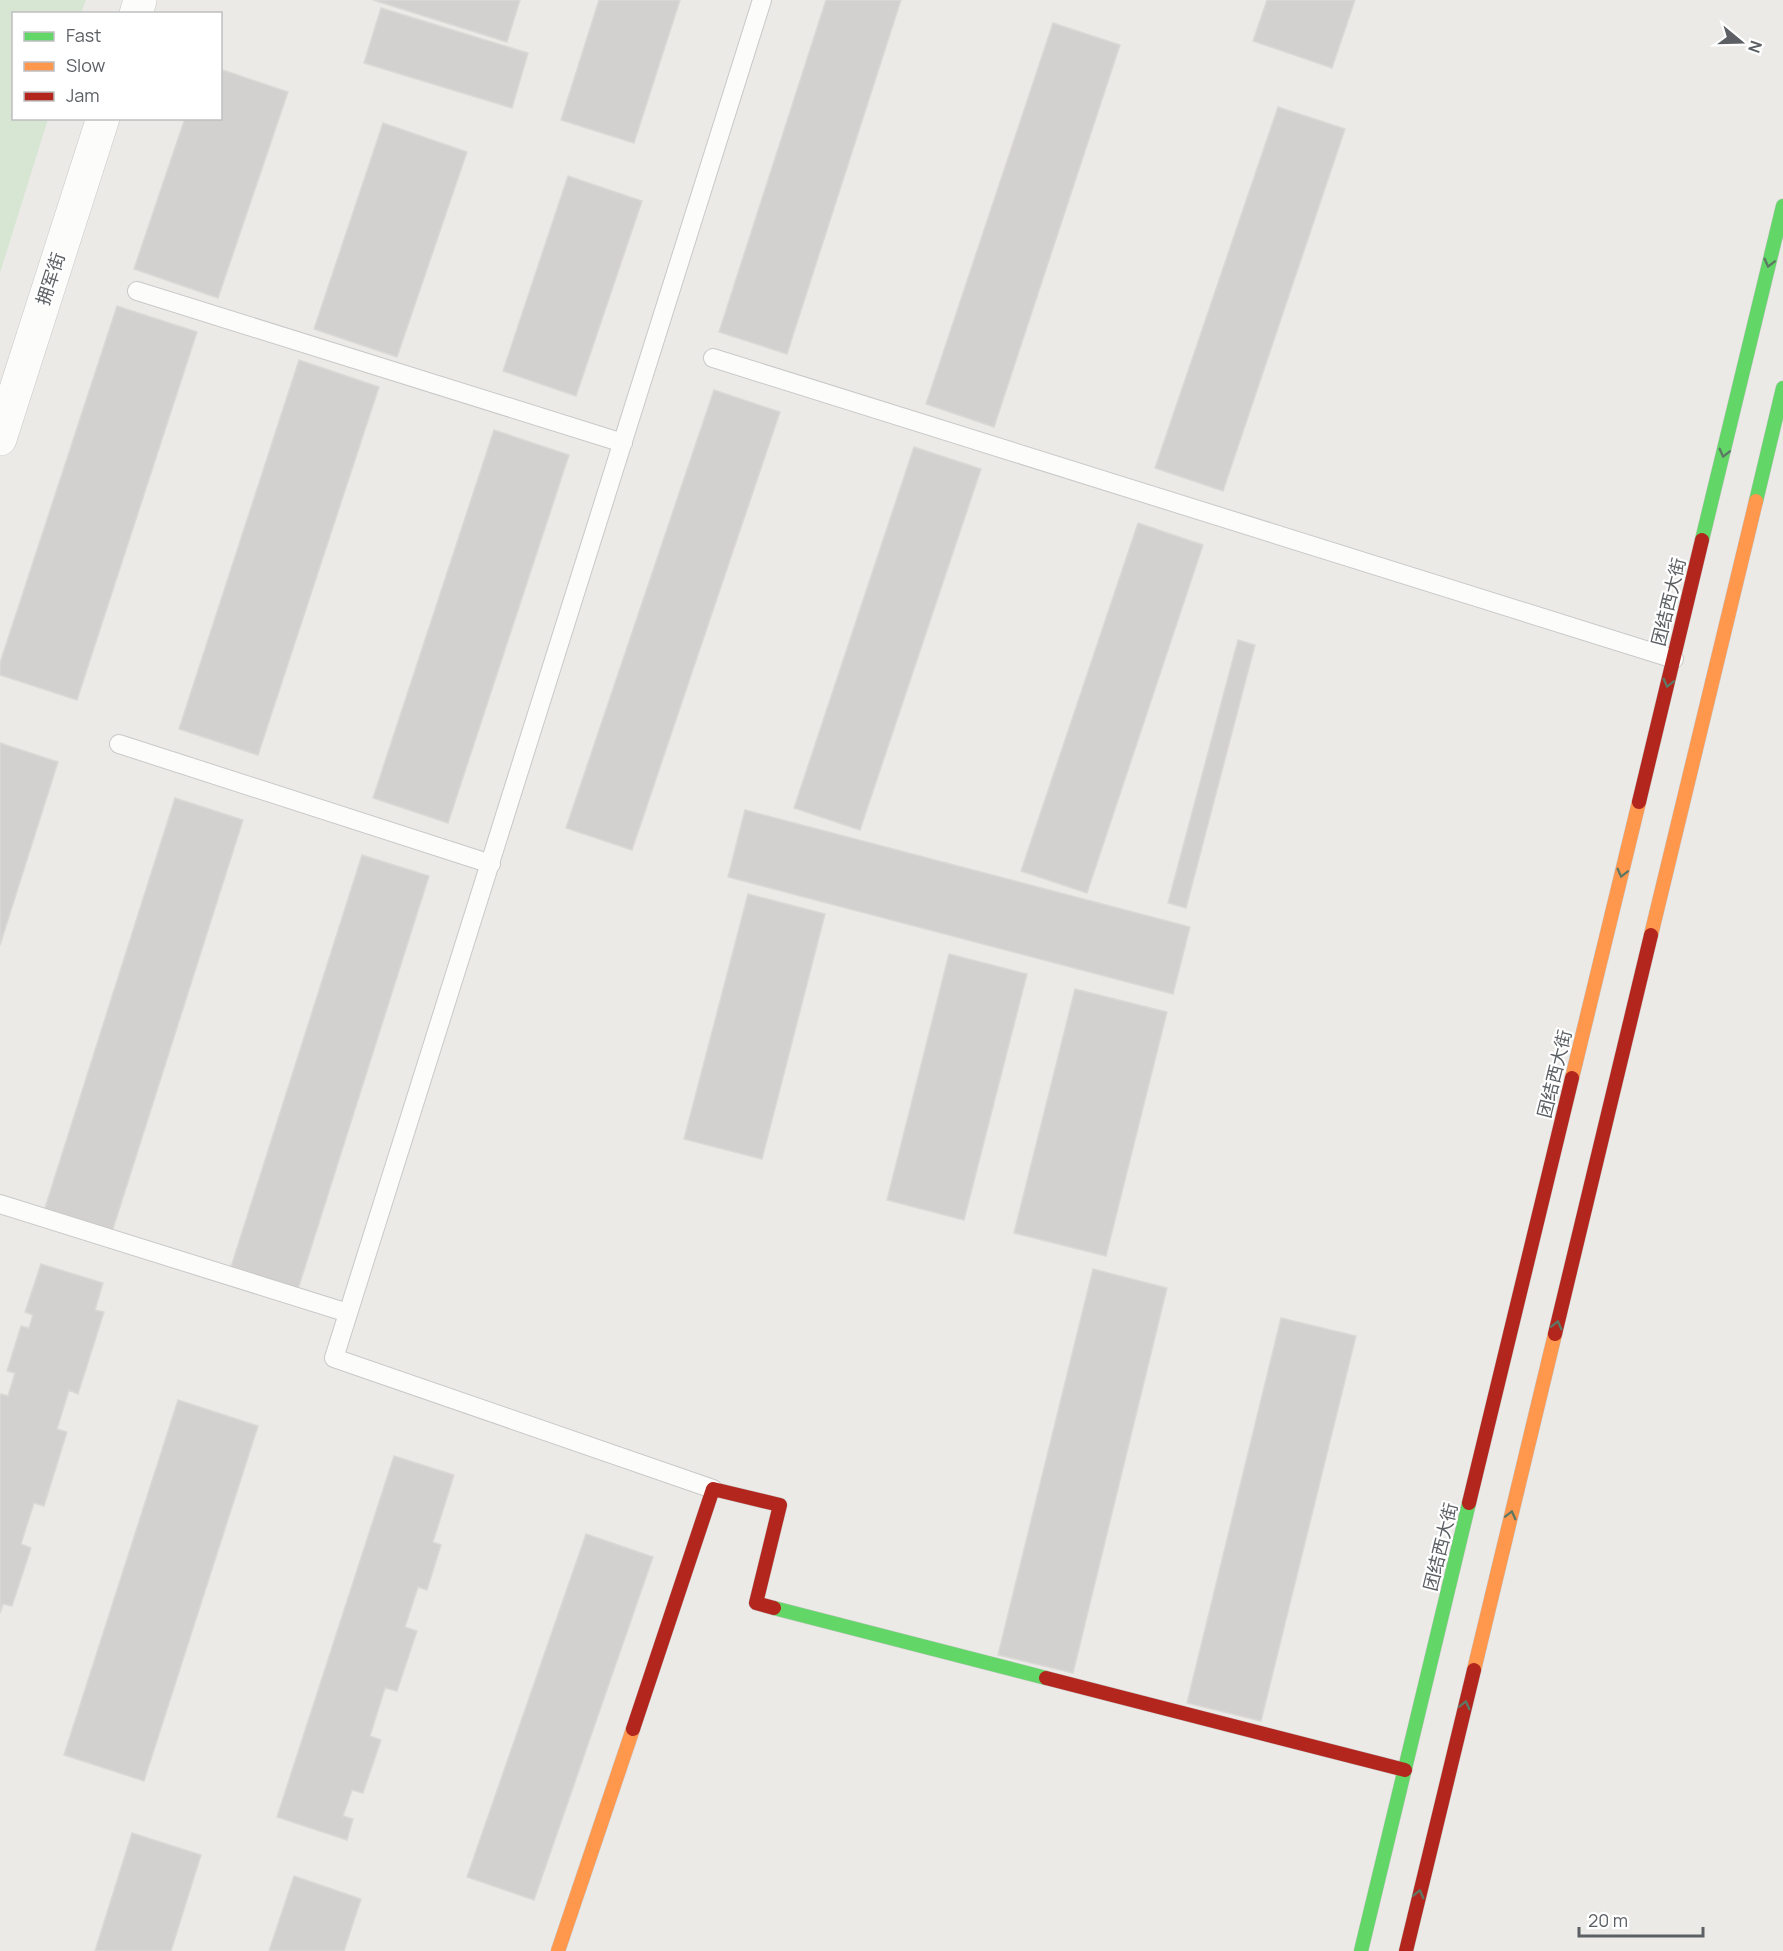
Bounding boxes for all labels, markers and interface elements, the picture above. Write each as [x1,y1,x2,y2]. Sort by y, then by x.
legend [12,12,222,120]
north arrow [1711,12,1771,72]
text: Fast [66,23,101,47]
text: N [1743,38,1767,56]
text: Slow [66,53,106,77]
text: Jam [66,83,100,107]
street label: 拥军街 [30,249,70,308]
one-way arrow [1764,258,1777,268]
one-way arrow [1718,448,1731,458]
street label: 团结西大街 [1645,555,1691,648]
one-way arrow [1662,678,1675,688]
one-way arrow [1617,867,1630,877]
street label: 团结西大街 [1531,1027,1577,1120]
one-way arrow [1549,1321,1562,1331]
street label: 团结西大街 [1417,1500,1463,1593]
one-way arrow [1504,1510,1517,1520]
one-way arrow [1458,1700,1471,1710]
one-way arrow [1412,1889,1425,1899]
scale bar [1579,1900,1704,1938]
text: 20 m [1588,1908,1628,1932]

